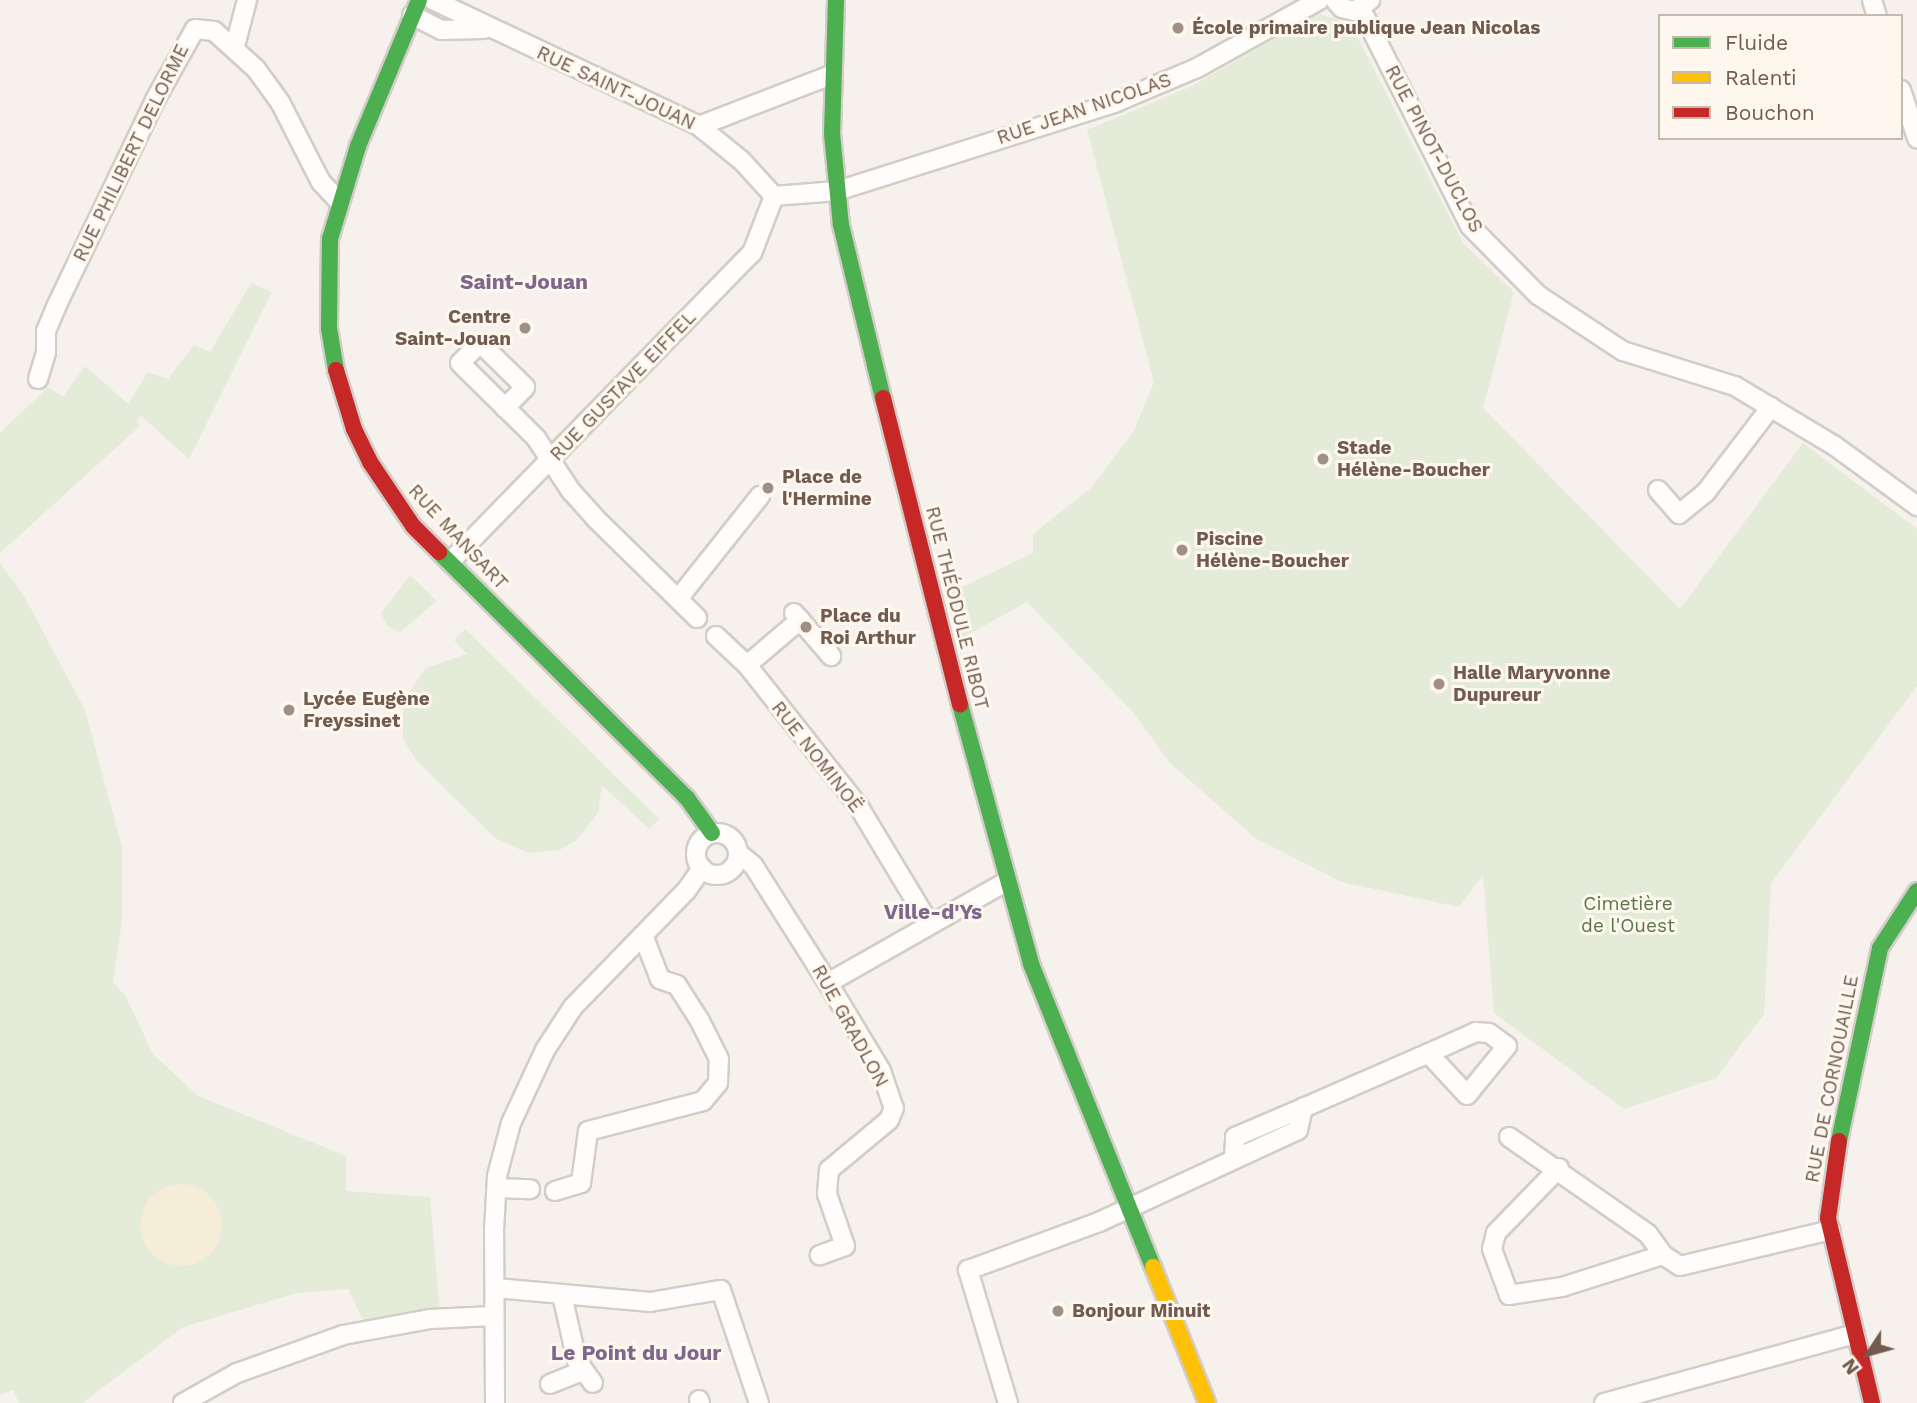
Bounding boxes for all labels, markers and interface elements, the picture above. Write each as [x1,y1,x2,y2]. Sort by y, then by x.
legend [1658,14,1903,140]
place label: École primaire publique Jean Nicolas [1192,17,1541,39]
marker: École primaire publique Jean Nicolas [1170,20,1186,36]
text: Fluide [1725,30,1788,55]
street label: RUE PHILIBERT DELORME [68,40,194,266]
street label: RUE SAINT-JOUAN [533,41,699,135]
street label: RUE PINOT-DUCLOS [1380,61,1488,237]
text: Ralenti [1725,65,1797,90]
street label: RUE JEAN NICOLAS [994,68,1174,150]
text: Bouchon [1725,100,1815,125]
district label: Saint-Jouan [460,269,588,295]
place label: Centre Saint-Jouan [395,306,511,350]
street label: RUE GUSTAVE EIFFEL [545,306,701,466]
marker: Centre Saint-Jouan [517,320,533,336]
place label: Stade Hélène-Boucher [1337,437,1490,481]
marker: Stade Hélène-Boucher [1315,451,1331,467]
place label: Place de l'Hermine [782,466,872,510]
street label: RUE MANSART [403,480,513,594]
marker: Place de l'Hermine [760,480,776,496]
street label: RUE THÉODULE RIBOT [921,504,993,712]
place label: Piscine Hélène-Boucher [1196,528,1349,572]
marker: Piscine Hélène-Boucher [1174,542,1190,558]
place label: Place du Roi Arthur [820,605,916,649]
marker: Place du Roi Arthur [798,619,814,635]
place label: Halle Maryvonne Dupureur [1453,662,1610,706]
marker: Halle Maryvonne Dupureur [1431,676,1447,692]
place label: Lycée Eugène Freyssinet [303,688,430,732]
street label: RUE NOMINOË [766,697,868,817]
marker: Lycée Eugène Freyssinet [281,702,297,718]
park label: Cimetière de l'Ouest [1581,893,1675,937]
district label: Ville-d'Ys [884,899,982,925]
street label: RUE GRADLON [807,961,893,1091]
street label: RUE DE CORNOUAILLE [1801,973,1863,1185]
place label: Bonjour Minuit [1072,1300,1211,1322]
marker: Bonjour Minuit [1050,1303,1066,1319]
north arrow [1833,1319,1903,1389]
district label: Le Point du Jour [551,1340,721,1366]
text: N [1837,1354,1864,1379]

